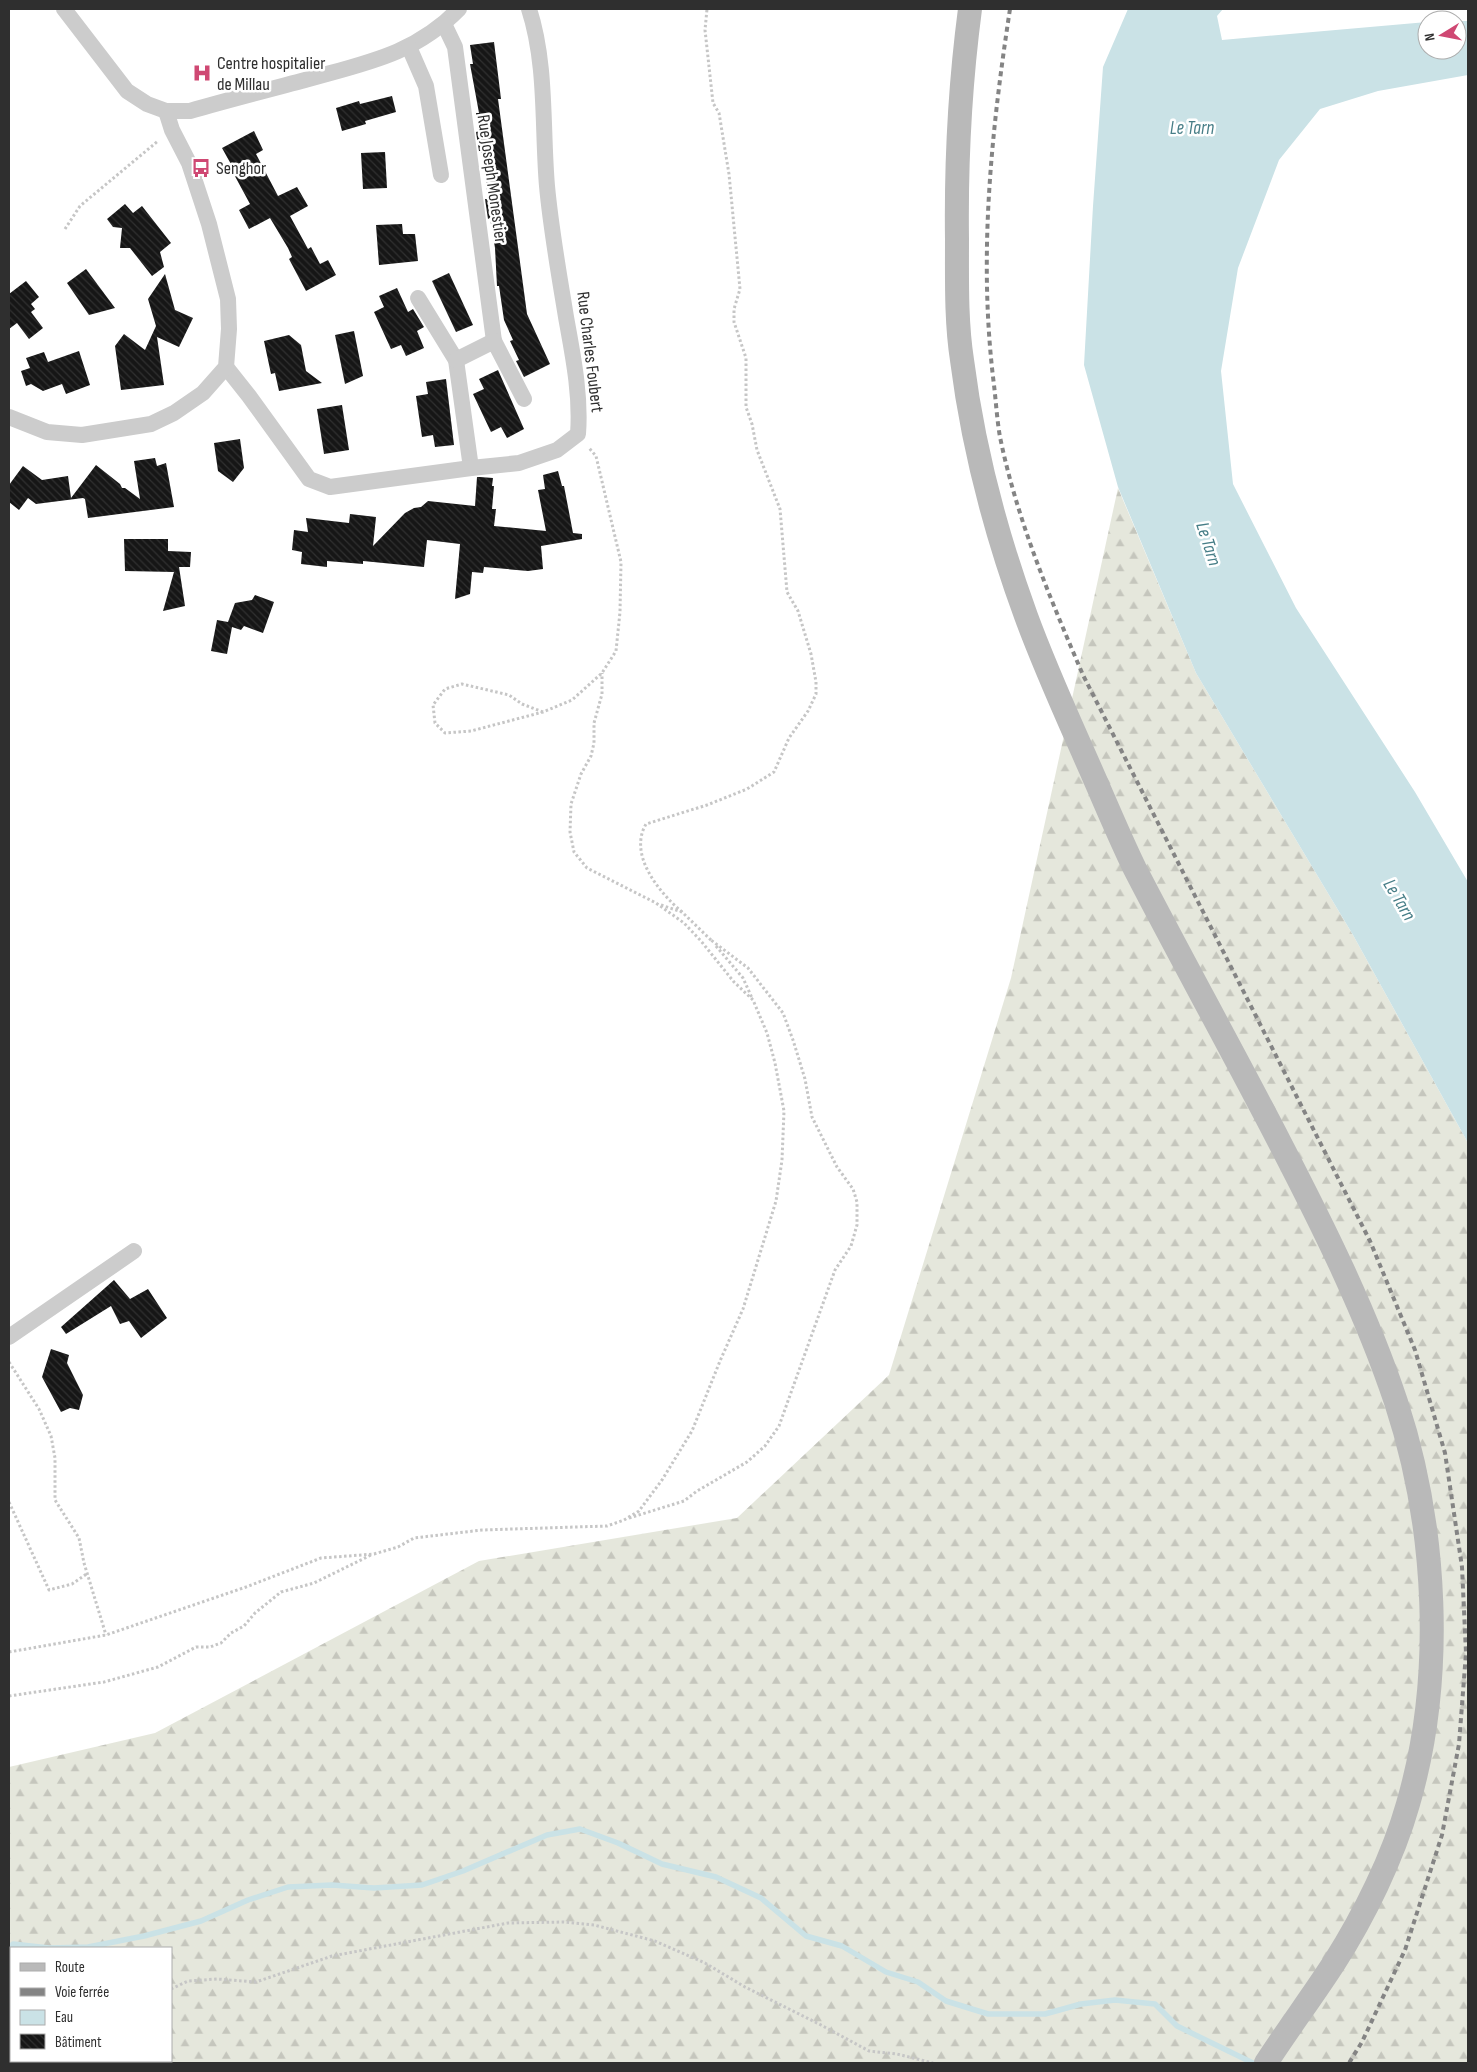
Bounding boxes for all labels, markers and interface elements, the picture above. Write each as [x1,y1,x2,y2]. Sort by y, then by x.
north arrow [1417,10,1467,60]
text: N [1421,32,1439,42]
place label: Centre hospitalier de Millau [217,53,325,95]
hospital icon: Centre hospitalier de Millau [191,62,213,84]
street label: Rue Joseph Monestier [473,113,511,245]
water label: Le Tarn [1170,117,1214,140]
bus stop icon: Senghor [190,157,212,179]
place label: Senghor [216,158,266,179]
street label: Rue Charles Foubert [572,290,608,414]
water label: Le Tarn [1190,519,1226,569]
water label: Le Tarn [1378,875,1420,925]
legend [10,1947,172,2062]
text: Route [55,1958,85,1977]
text: Voie ferrée [55,1983,109,2002]
text: Eau [55,2008,73,2027]
text: Bâtiment [55,2033,102,2052]

